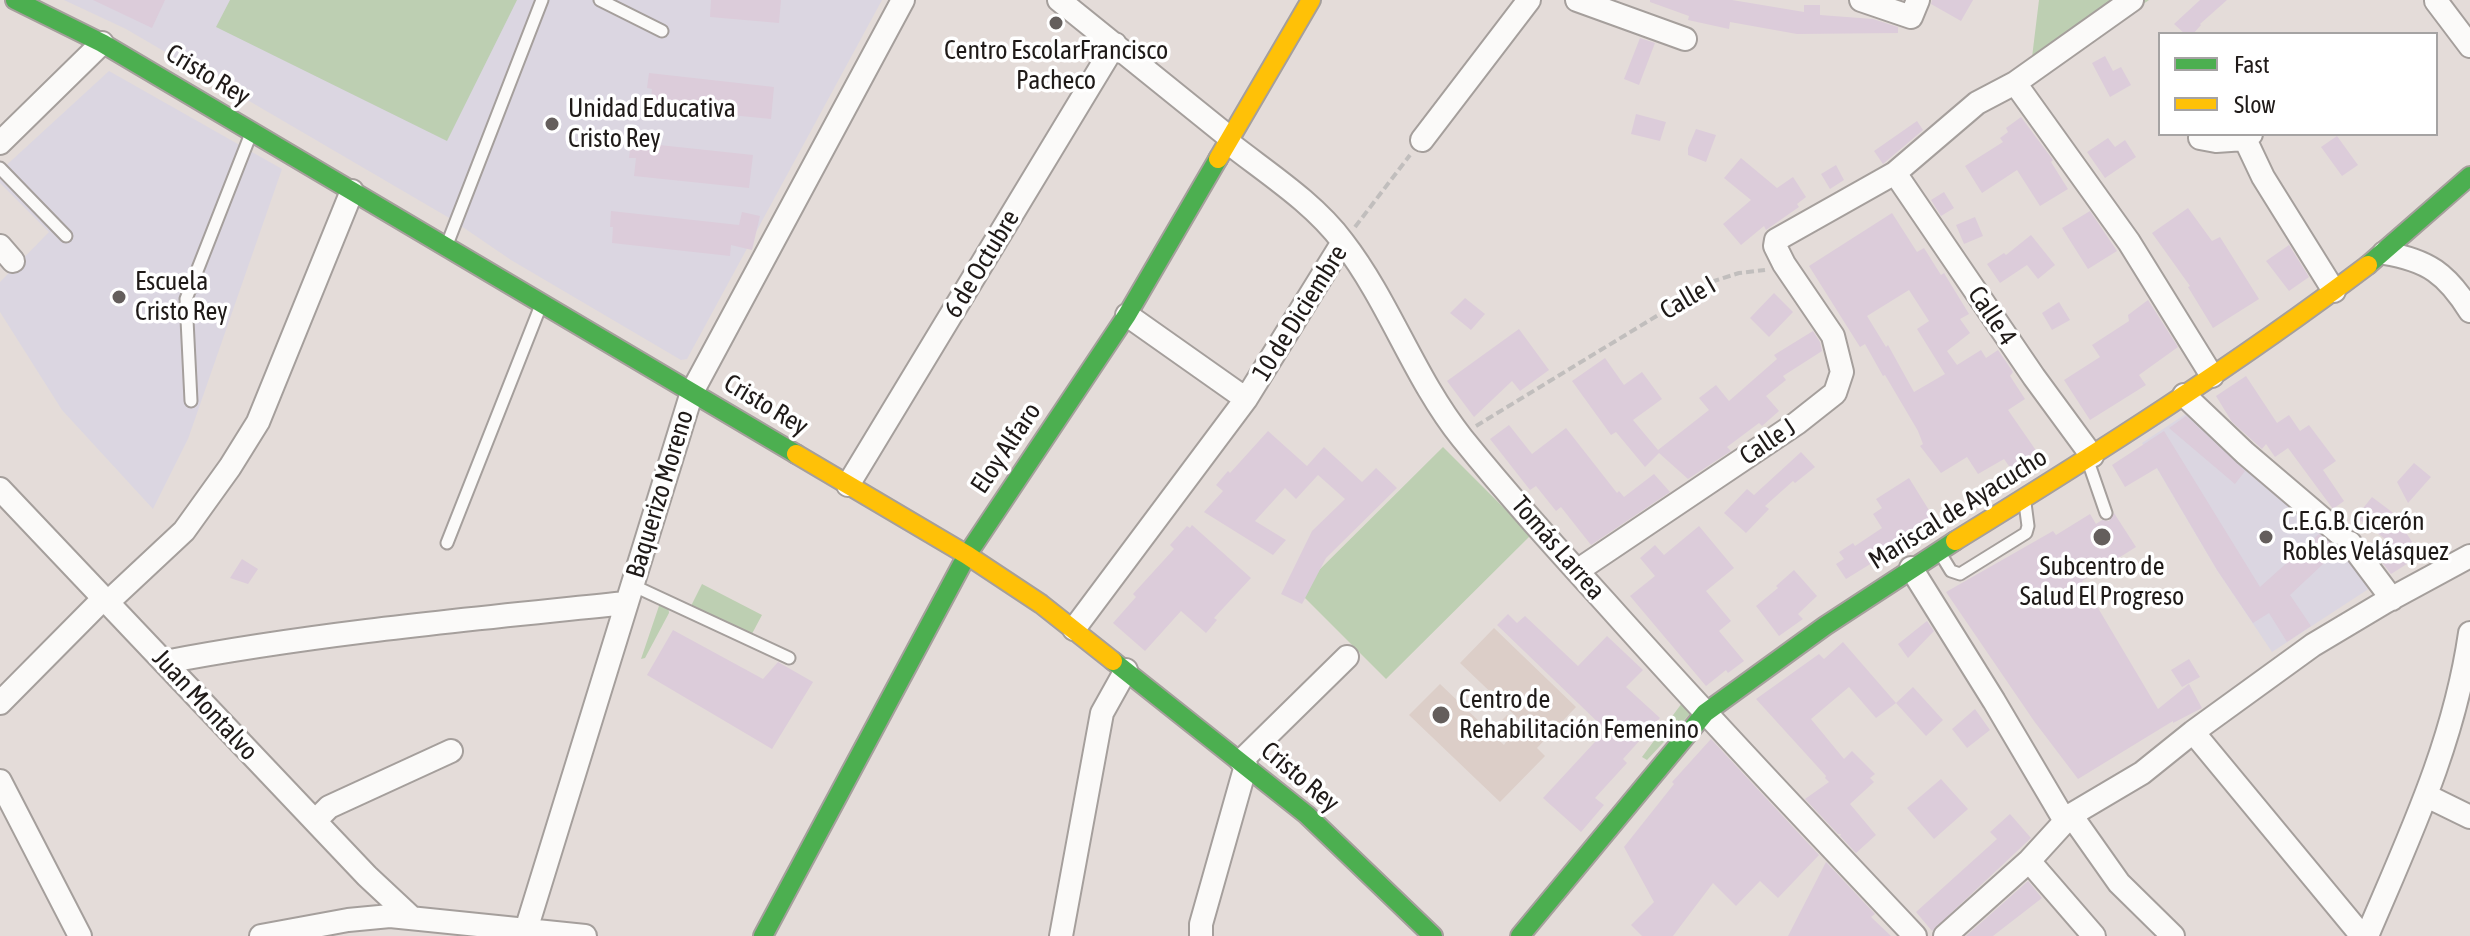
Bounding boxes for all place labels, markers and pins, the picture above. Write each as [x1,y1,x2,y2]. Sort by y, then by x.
marker: Centro EscolarFrancisco Pacheco [1047,14,1065,32]
place label: Centro EscolarFrancisco Pacheco [944,35,1168,96]
place label: Unidad Educativa Cristo Rey [568,93,736,154]
marker: Unidad Educativa Cristo Rey [543,115,561,133]
place label: Escuela Cristo Rey [135,266,228,328]
marker: Escuela Cristo Rey [110,288,128,306]
place label: C.E.G.B. Cicerón Robles Velásquez [2282,506,2449,568]
marker: Subcentro de Salud El Progreso [2091,526,2113,548]
marker: C.E.G.B. Cicerón Robles Velásquez [2257,528,2275,546]
place label: Subcentro de Salud El Progreso [2020,551,2184,612]
place label: Centro de Rehabilitación Femenino [1459,684,1699,746]
marker: Centro de Rehabilitación Femenino [1430,704,1452,726]

